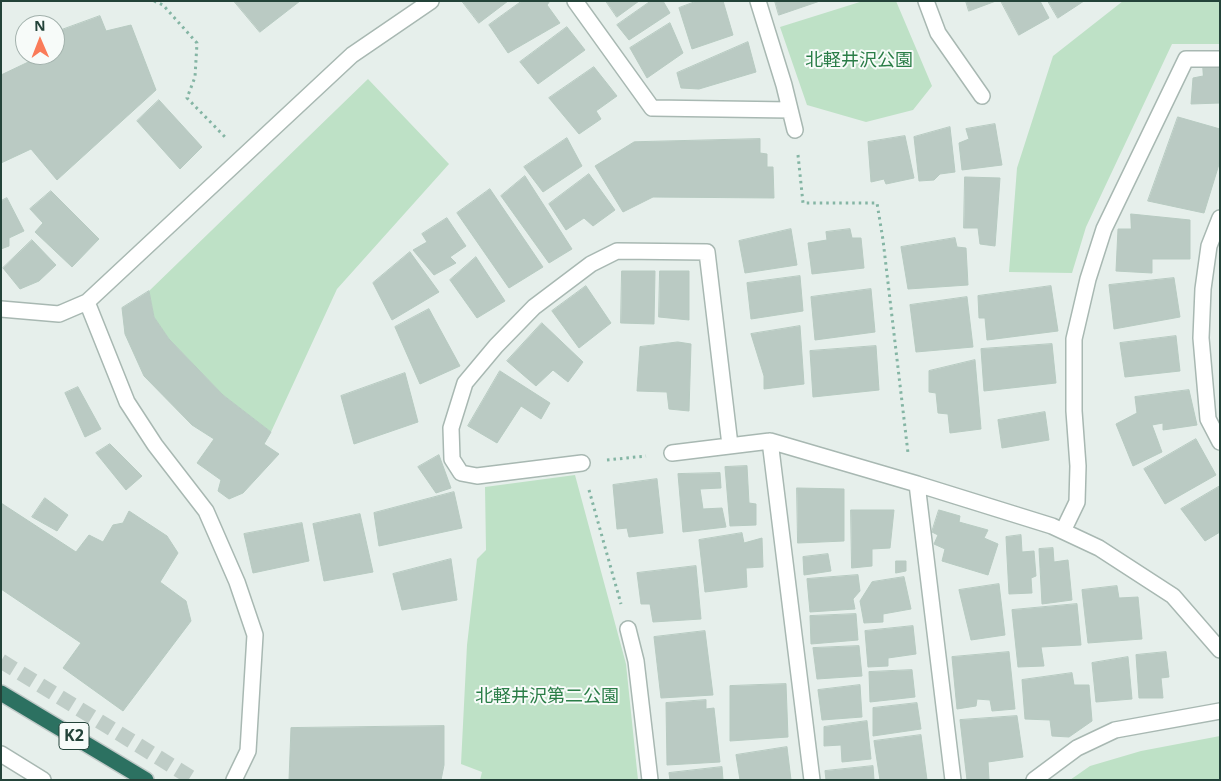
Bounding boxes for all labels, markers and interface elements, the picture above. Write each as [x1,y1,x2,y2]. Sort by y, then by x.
north arrow [15,15,65,65]
text: N [34,16,46,35]
park label: 北軽井沢公園 [805,50,913,72]
park label: 北軽井沢第二公園 [475,686,619,708]
road number: K2 [59,722,89,749]

